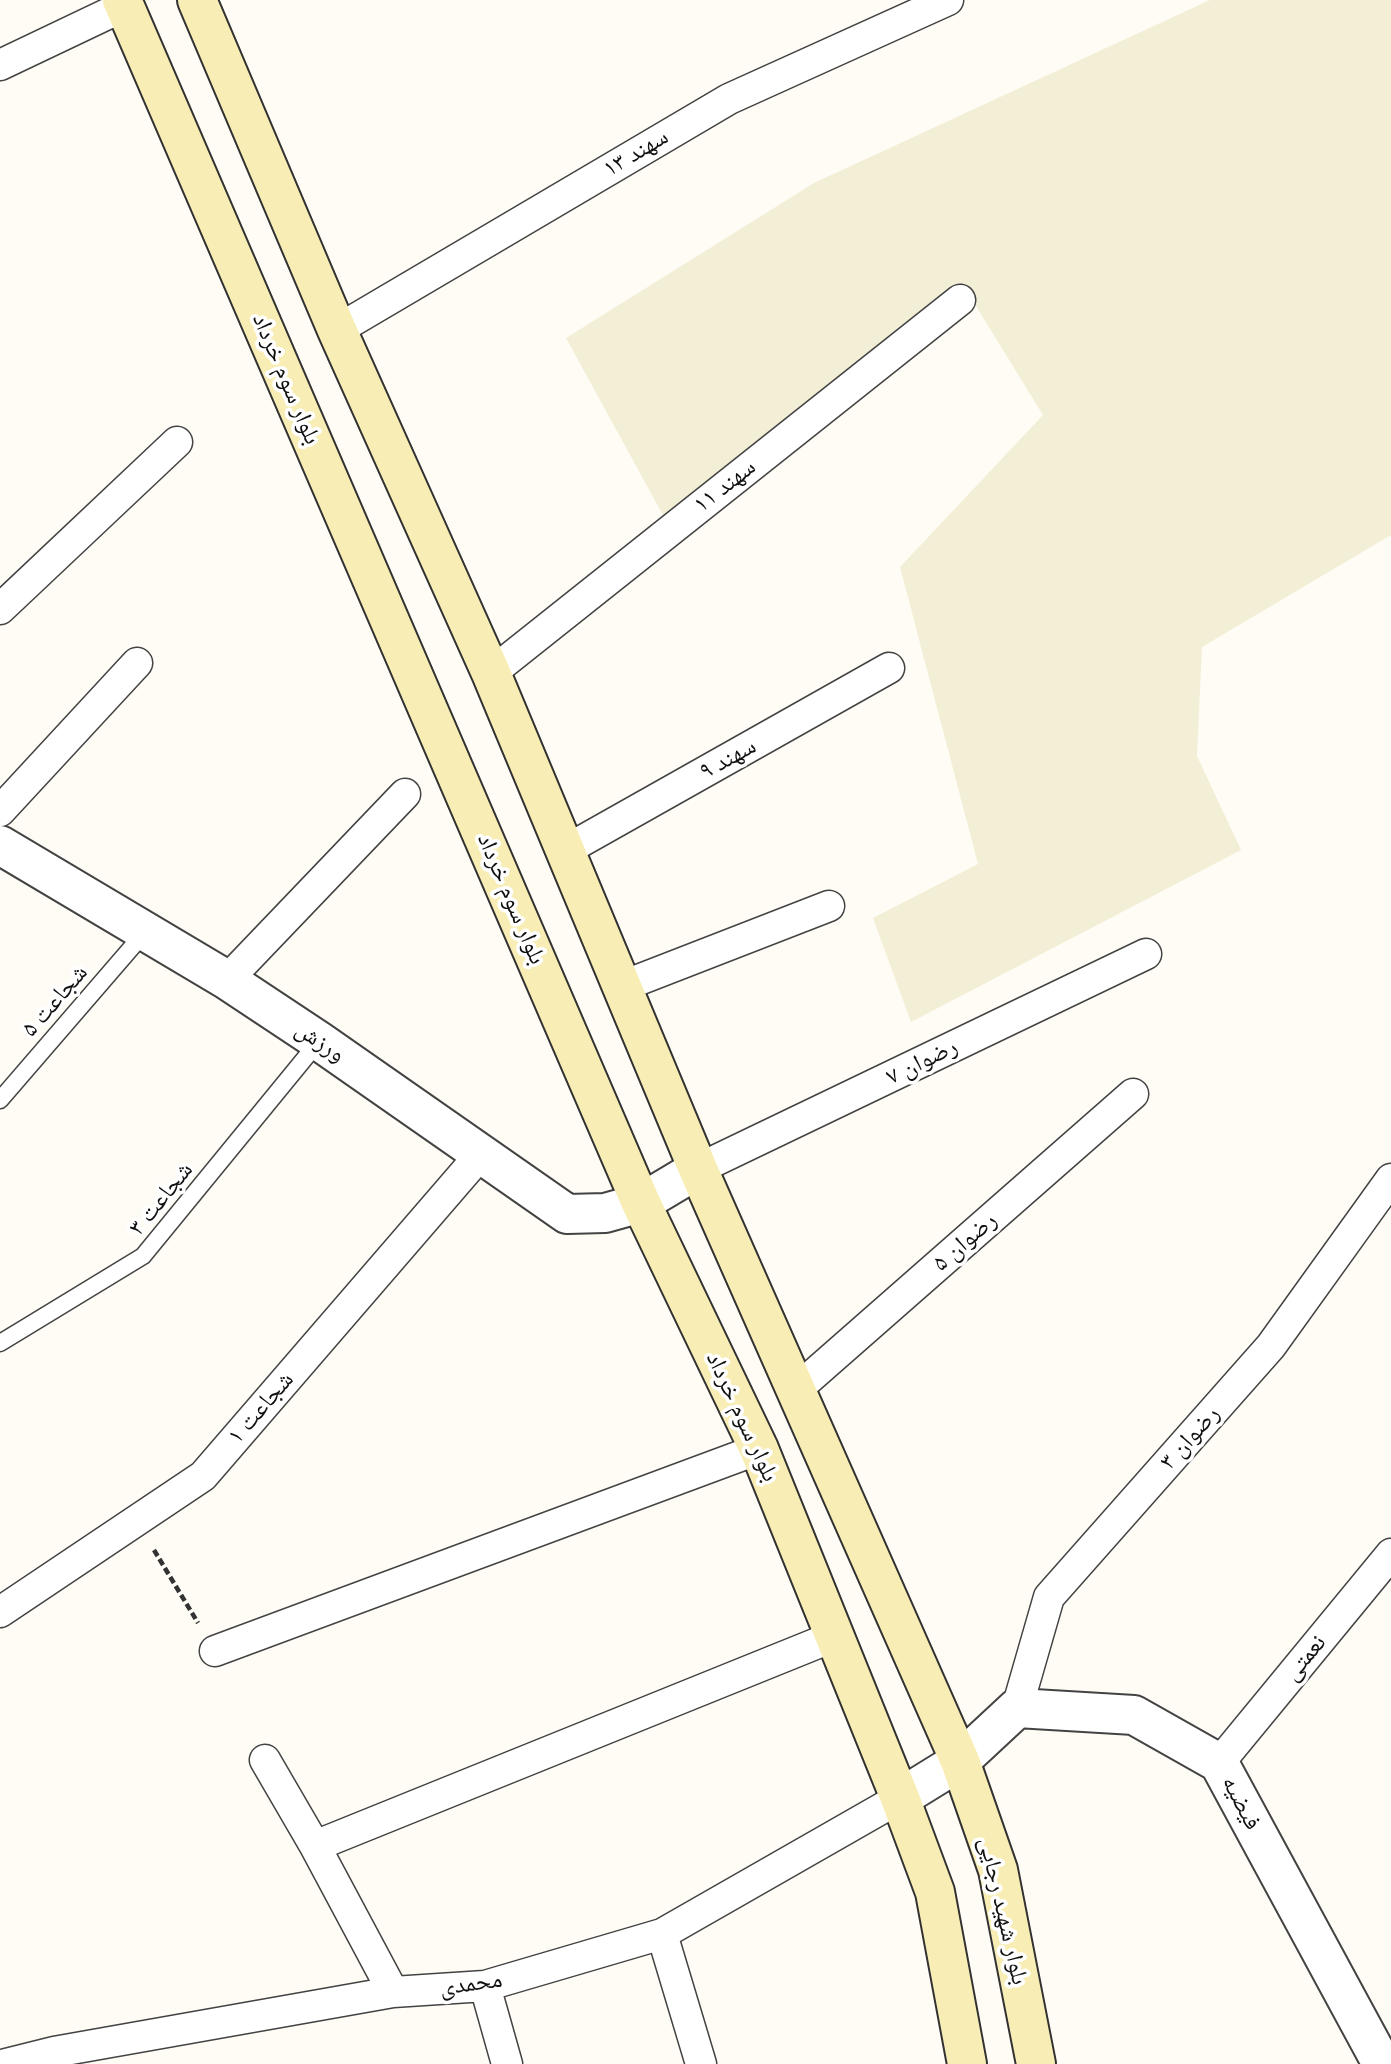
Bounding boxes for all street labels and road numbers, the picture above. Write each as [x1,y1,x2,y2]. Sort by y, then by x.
street label: سهند ۱۳ [598,122,674,184]
street label: بلوار سوم خرداد [245,309,327,449]
street label: سهند ۱۱ [688,453,762,519]
street label: سهند ۹ [695,732,761,786]
street label: بلوار سوم خرداد [470,829,552,969]
street label: شجاعت ۵ [16,959,94,1043]
street label: ورزش [290,1015,350,1069]
street label: رضوان ۷ [882,1032,962,1092]
street label: شجاعت ۳ [123,1156,199,1242]
street label: رضوان ۵ [927,1206,1003,1278]
street label: بلوار سوم خرداد [699,1348,785,1486]
street label: شجاعت ۱ [222,1366,300,1450]
street label: رضوان ۳ [1154,1400,1226,1476]
street label: نعمتی [1277,1629,1333,1687]
street label: فیضیه [1215,1771,1267,1835]
street label: بلوار شهید رجایی [972,1834,1034,1988]
street label: محمدی [438,1965,504,2003]

